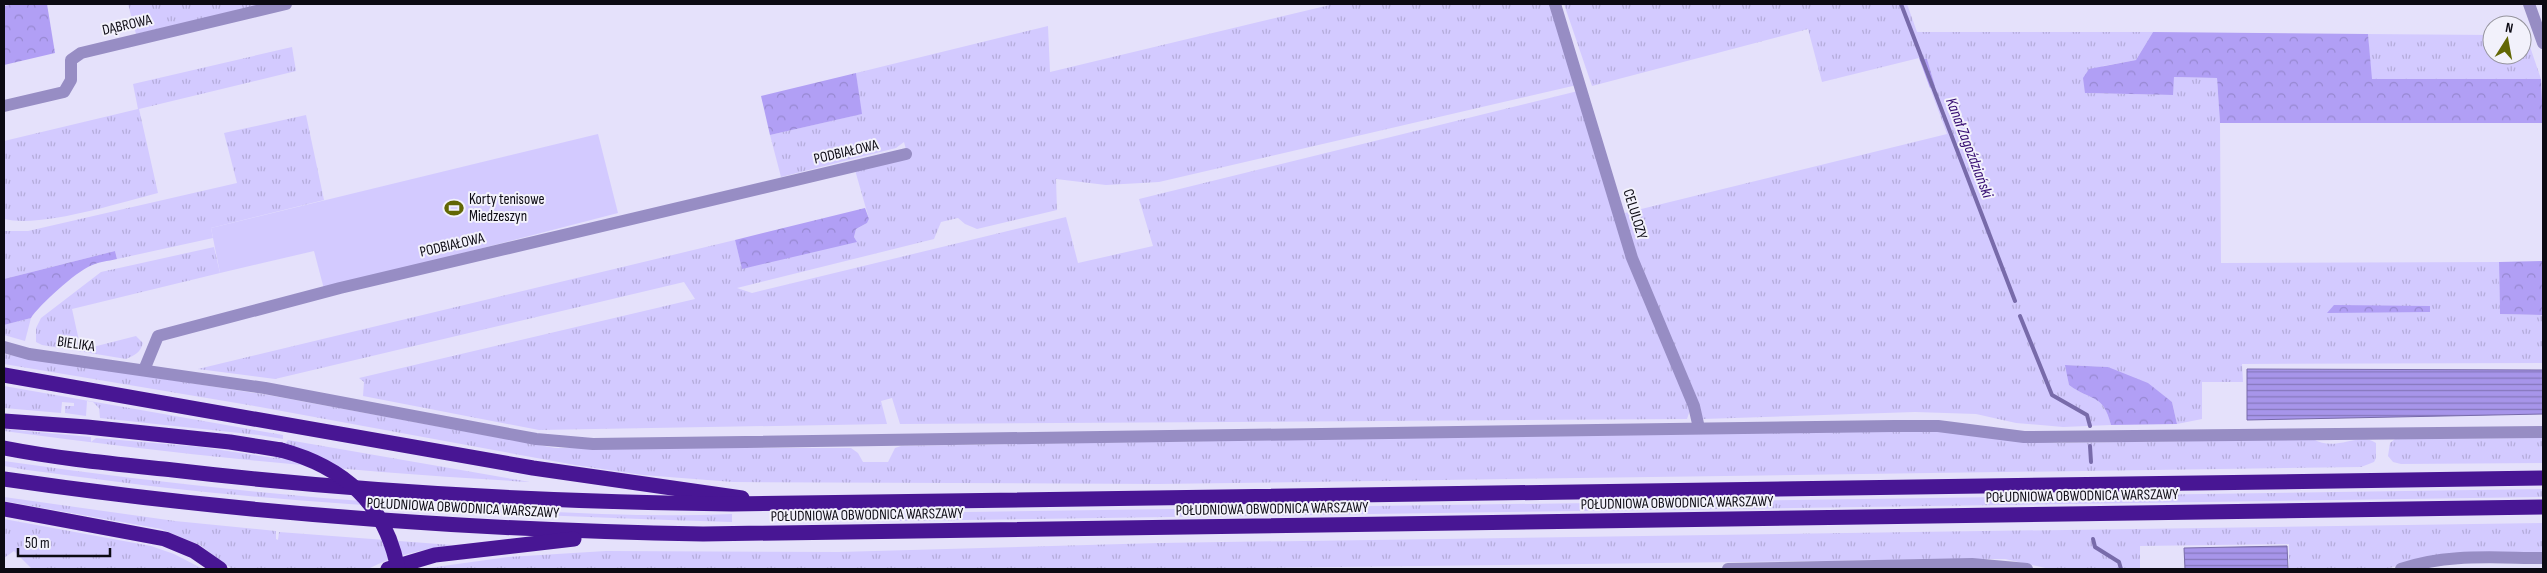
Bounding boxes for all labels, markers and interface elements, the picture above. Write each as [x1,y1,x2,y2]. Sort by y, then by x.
street label: DĄBROWA [100,10,154,40]
north arrow [2482,15,2532,65]
text: N [2504,19,2515,37]
water label: Kanał Zagoździański [1941,95,1997,202]
street label: PODBIAŁOWA [812,135,881,169]
street label: CELULOZY [1618,187,1652,242]
place label: Korty tenisowe Miedzeszyn [469,190,545,226]
sports icon: Korty tenisowe Miedzeszyn [443,197,465,219]
street label: PODBIAŁOWA [418,228,487,262]
street label: BIELIKA [56,332,97,356]
street label: POŁUDNIOWA OBWODNICA WARSZAWY [1985,485,2179,507]
street label: POŁUDNIOWA OBWODNICA WARSZAWY [1580,492,1774,514]
street label: POŁUDNIOWA OBWODNICA WARSZAWY [366,493,561,523]
street label: POŁUDNIOWA OBWODNICA WARSZAWY [1175,498,1369,520]
street label: POŁUDNIOWA OBWODNICA WARSZAWY [770,504,964,526]
scale bar [18,526,110,558]
text: 50 m [25,534,50,553]

